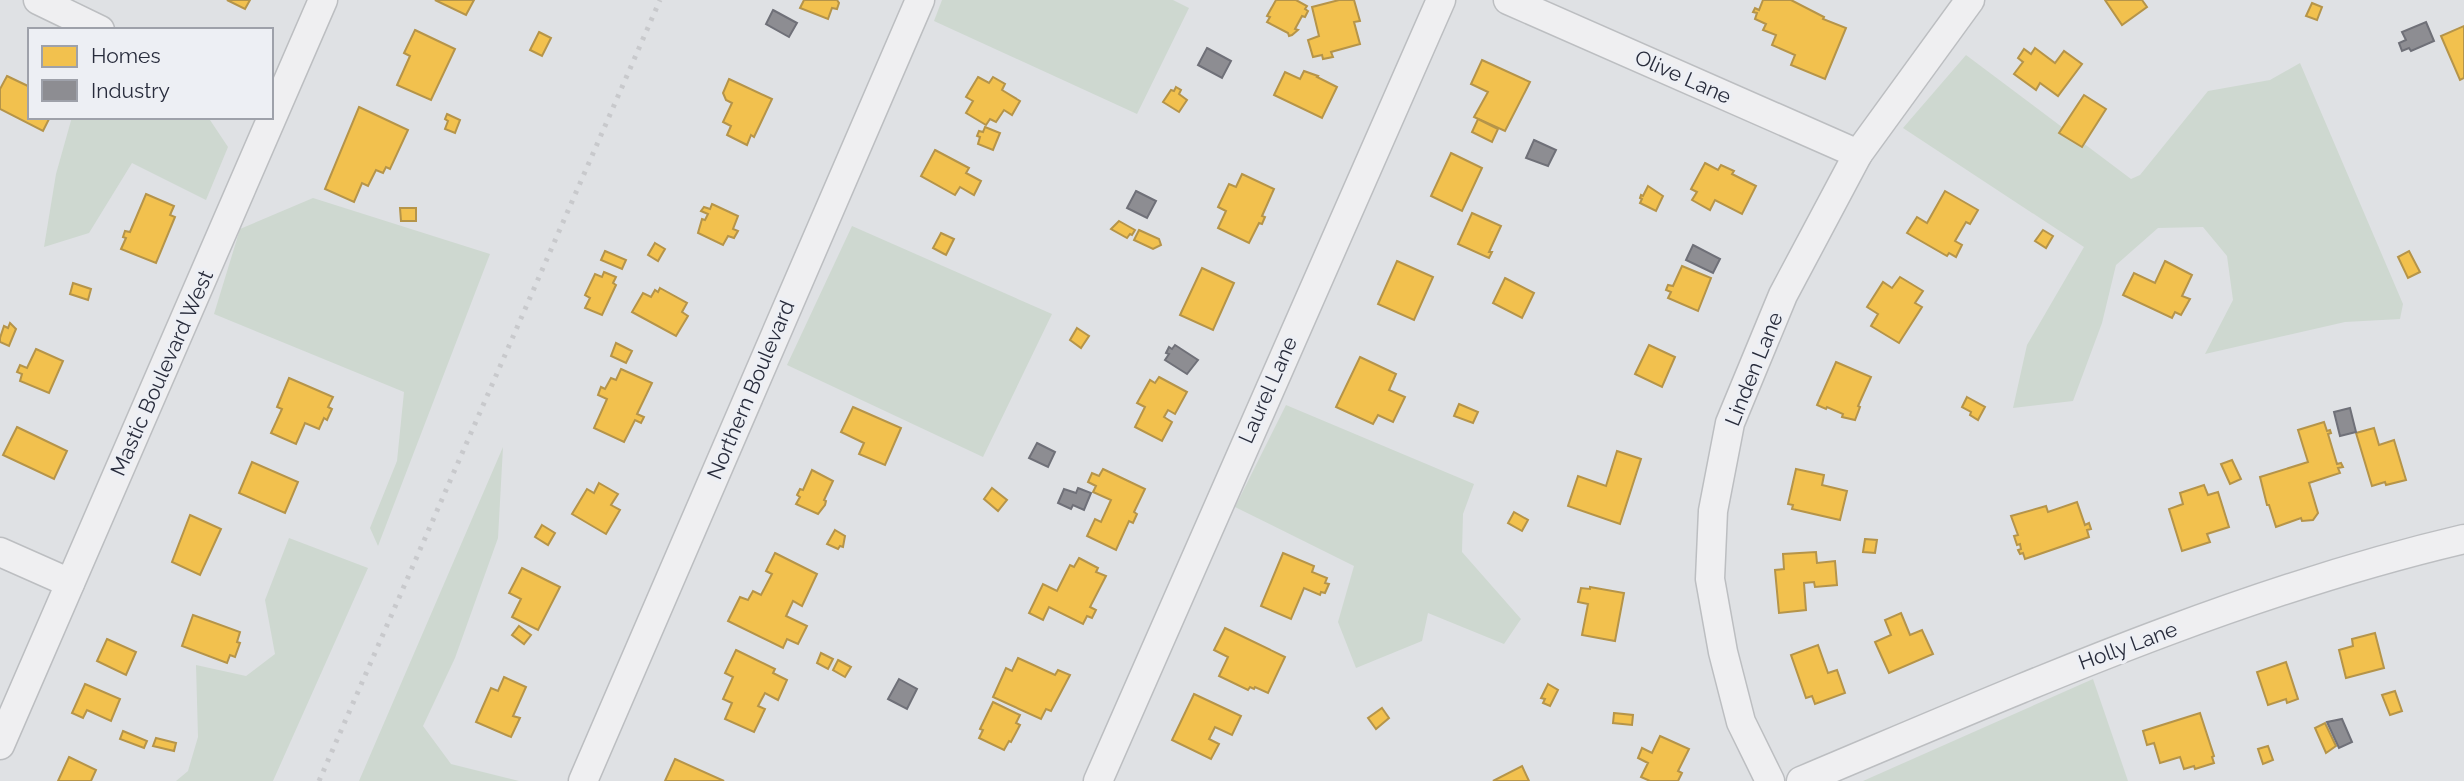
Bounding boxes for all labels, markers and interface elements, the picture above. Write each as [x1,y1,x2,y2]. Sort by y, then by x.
legend [28,28,273,119]
text: Homes [91,43,161,68]
street label: Olive Lane [1631,44,1735,109]
text: Industry [91,78,170,103]
street label: Mastic Boulevard West [105,266,218,479]
street label: Northern Boulevard [702,297,799,483]
street label: Linden Lane [1719,308,1788,429]
street label: Laurel Lane [1233,333,1302,447]
street label: Holly Lane [2075,616,2181,675]

